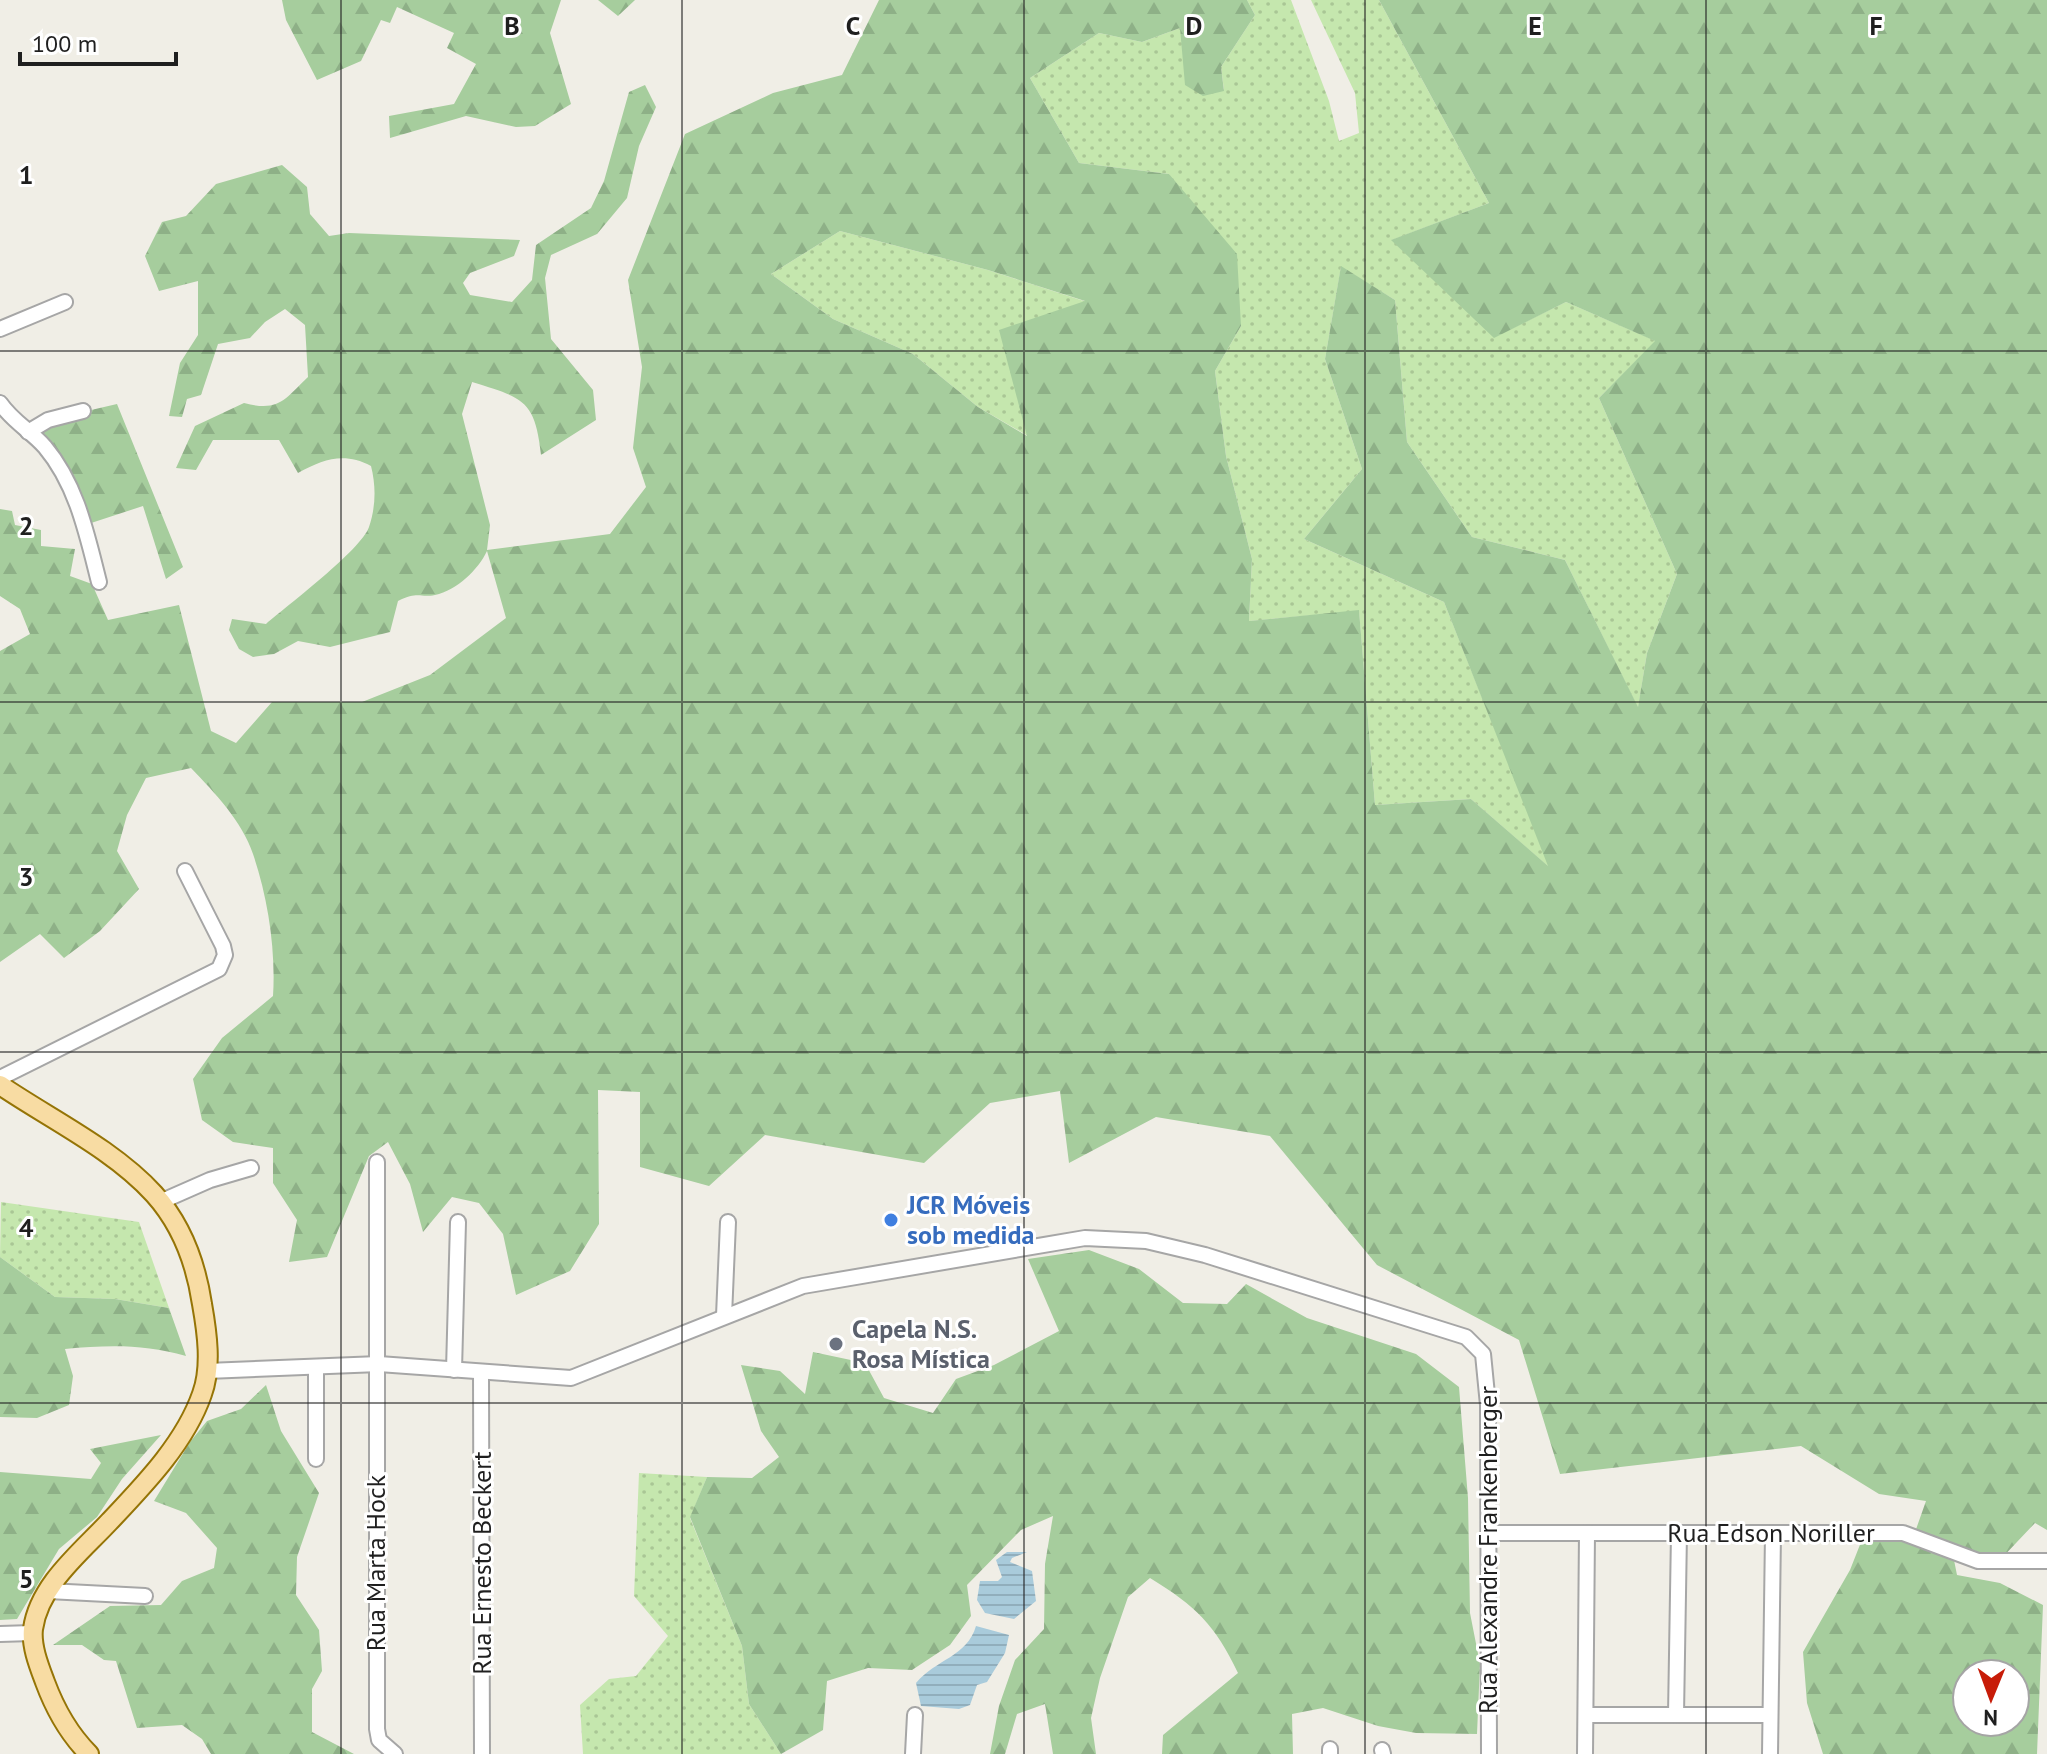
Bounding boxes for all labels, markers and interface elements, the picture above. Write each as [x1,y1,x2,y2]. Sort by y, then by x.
text: B [504,9,520,42]
text: C [846,9,860,42]
text: D [1186,9,1202,42]
text: E [1528,9,1542,42]
text: F [1869,9,1883,42]
scale bar [20,16,176,66]
text: 100 m [32,28,97,59]
text: 1 [19,158,33,191]
text: 2 [19,509,33,542]
text: 3 [19,860,33,893]
place label: JCR Móveis sob medida [906,1188,1035,1251]
text: 4 [19,1211,34,1244]
marker: JCR Móveis sob medida [882,1211,900,1229]
place label: Capela N.S. Rosa Mística [852,1312,990,1375]
marker: Capela N.S. Rosa Mística [827,1335,845,1353]
street label: Rua Alexandre Frankenberger [1471,1386,1504,1714]
street label: Rua Ernesto Beckert [465,1451,498,1675]
street label: Rua Marta Hock [359,1474,392,1651]
street label: Rua Edson Noriller [1667,1516,1875,1549]
text: 5 [19,1562,33,1595]
north arrow [1951,1658,2031,1738]
text: N [1983,1704,1998,1732]

